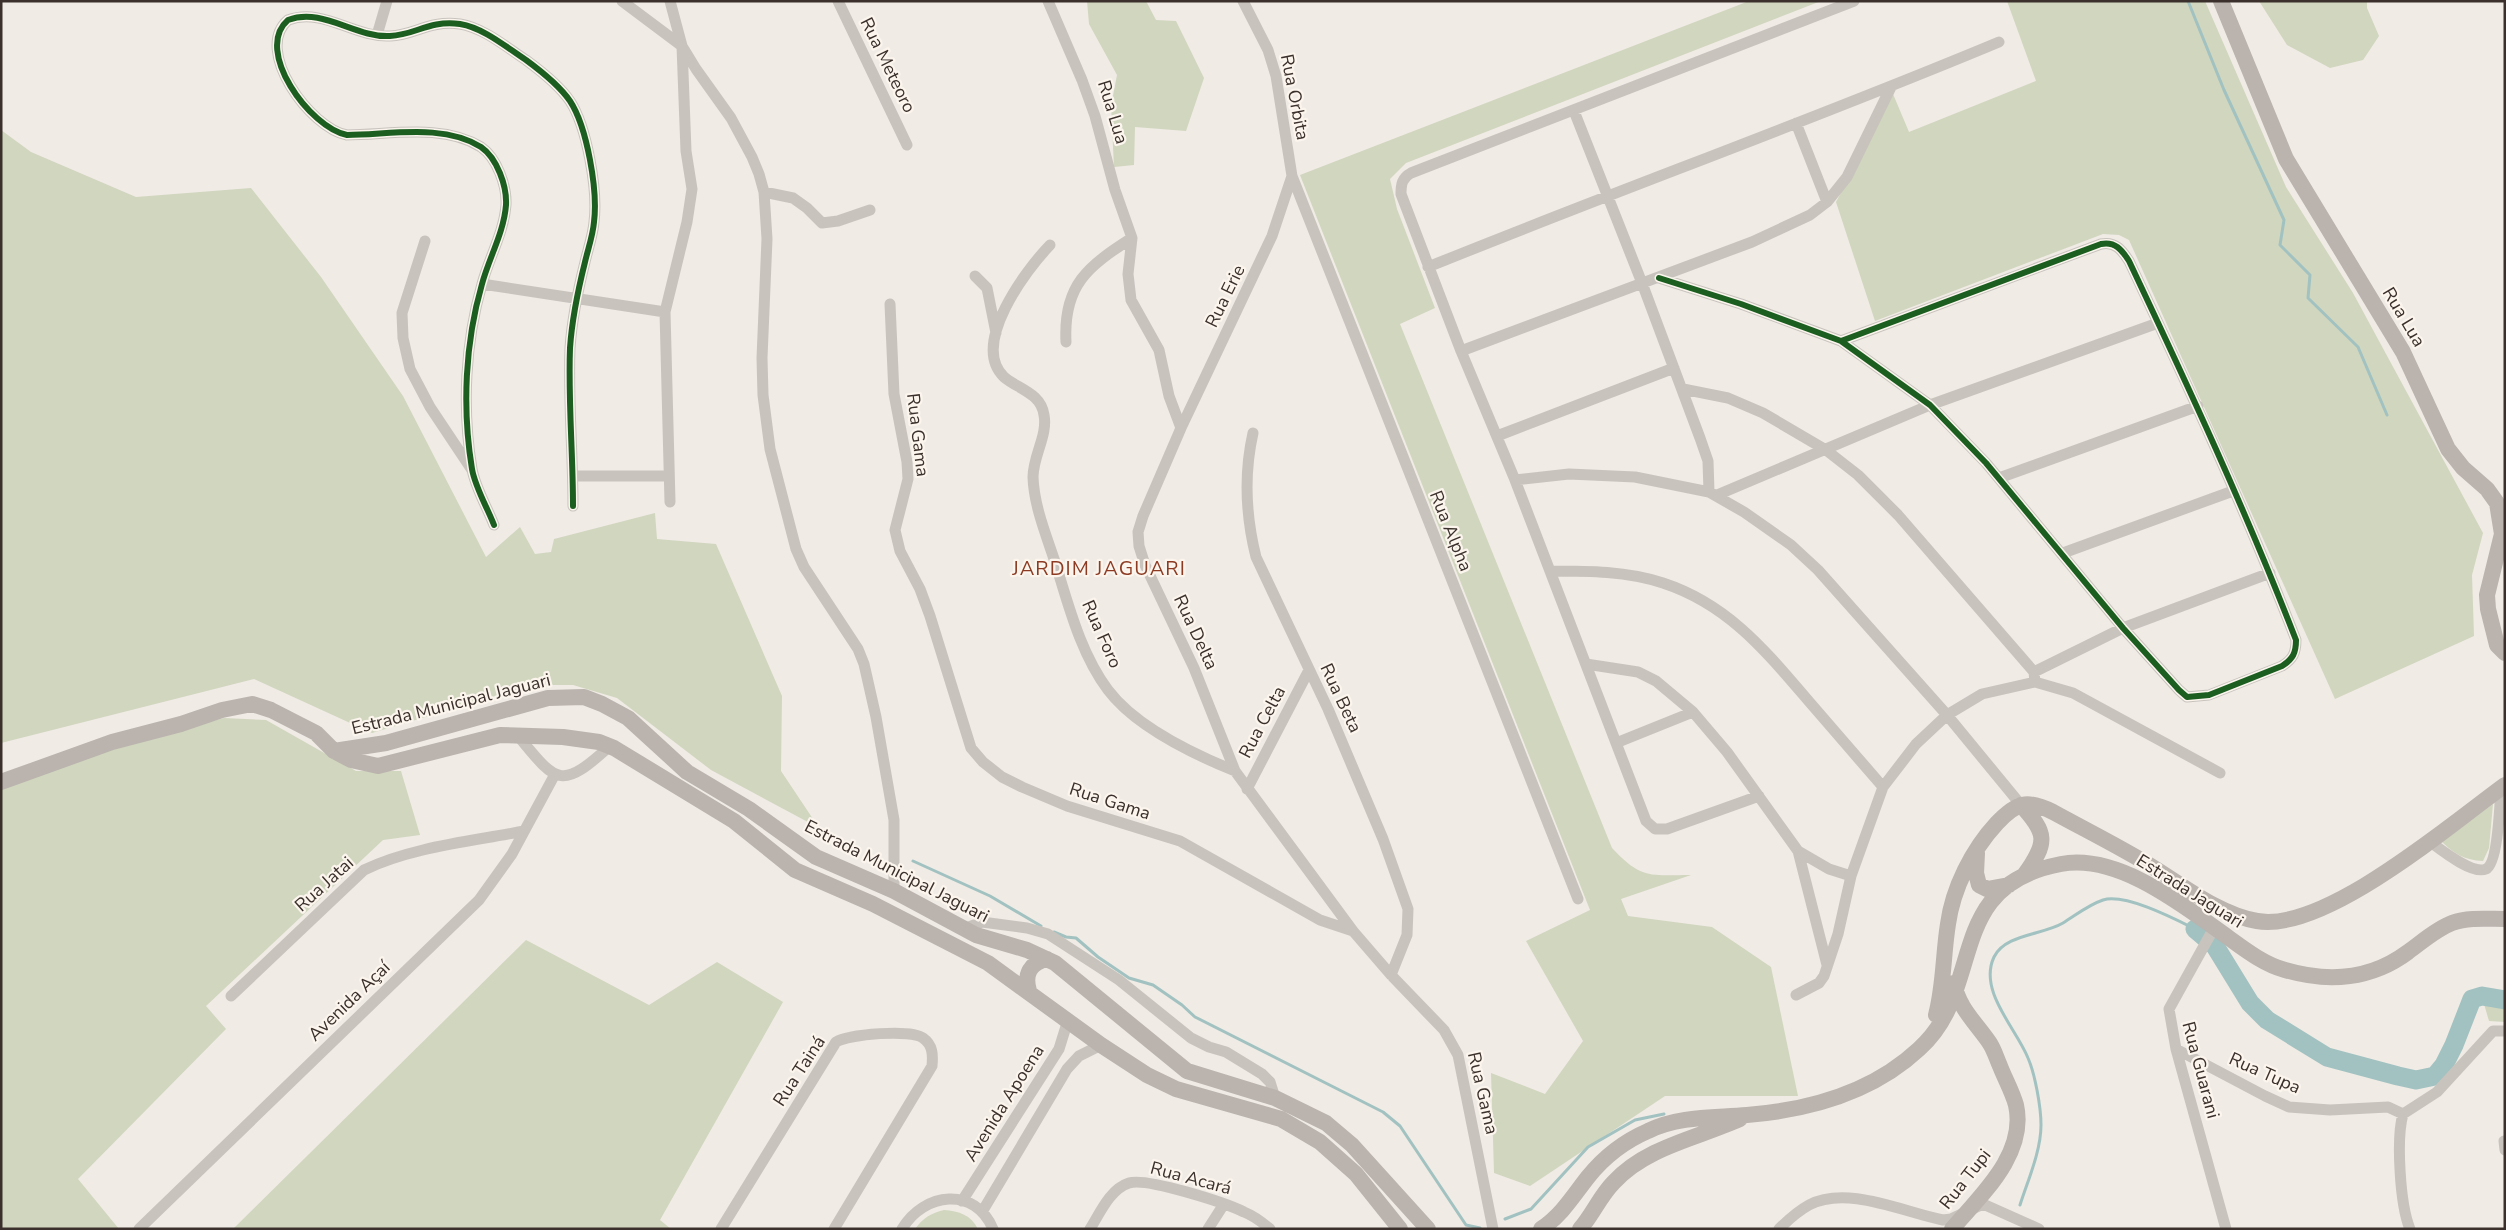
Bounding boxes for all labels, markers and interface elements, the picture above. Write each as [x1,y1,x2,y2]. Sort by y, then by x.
street label: Rua Meteoro [855,13,921,117]
street label: Rua Orbita [1275,52,1315,142]
street label: Rua Lua [1092,77,1134,147]
street label: Rua Erie [1200,261,1250,331]
street label: Rua Lua [2377,283,2431,351]
street label: Rua Gama [901,392,935,478]
street label: Rua Alpha [1424,487,1478,575]
district label: JARDIM JAGUARI [1011,555,1186,582]
street label: Rua Delta [1168,591,1224,673]
street label: Rua Foro [1076,596,1128,672]
street label: Rua Beta [1315,659,1367,737]
street label: Estrada Municipal Jaguari [349,668,553,740]
street label: Rua Celta [1233,682,1291,762]
street label: Rua Gama [1066,777,1154,825]
street label: Estrada Municipal Jaguari [801,814,993,928]
street label: Estrada Jaguari [2132,849,2248,933]
street label: Rua Jatai [289,851,359,917]
street label: Avenida Açaí [303,955,396,1046]
street label: Rua Guarani [2177,1019,2225,1121]
street label: Rua Tainá [767,1031,831,1111]
street label: Avenida Apoena [958,1040,1050,1166]
street label: Rua Tupa [2225,1047,2305,1099]
street label: Rua Gama [1462,1049,1504,1137]
street label: Rua Tupi [1934,1144,1996,1214]
street label: Rua Acará [1148,1156,1234,1200]

